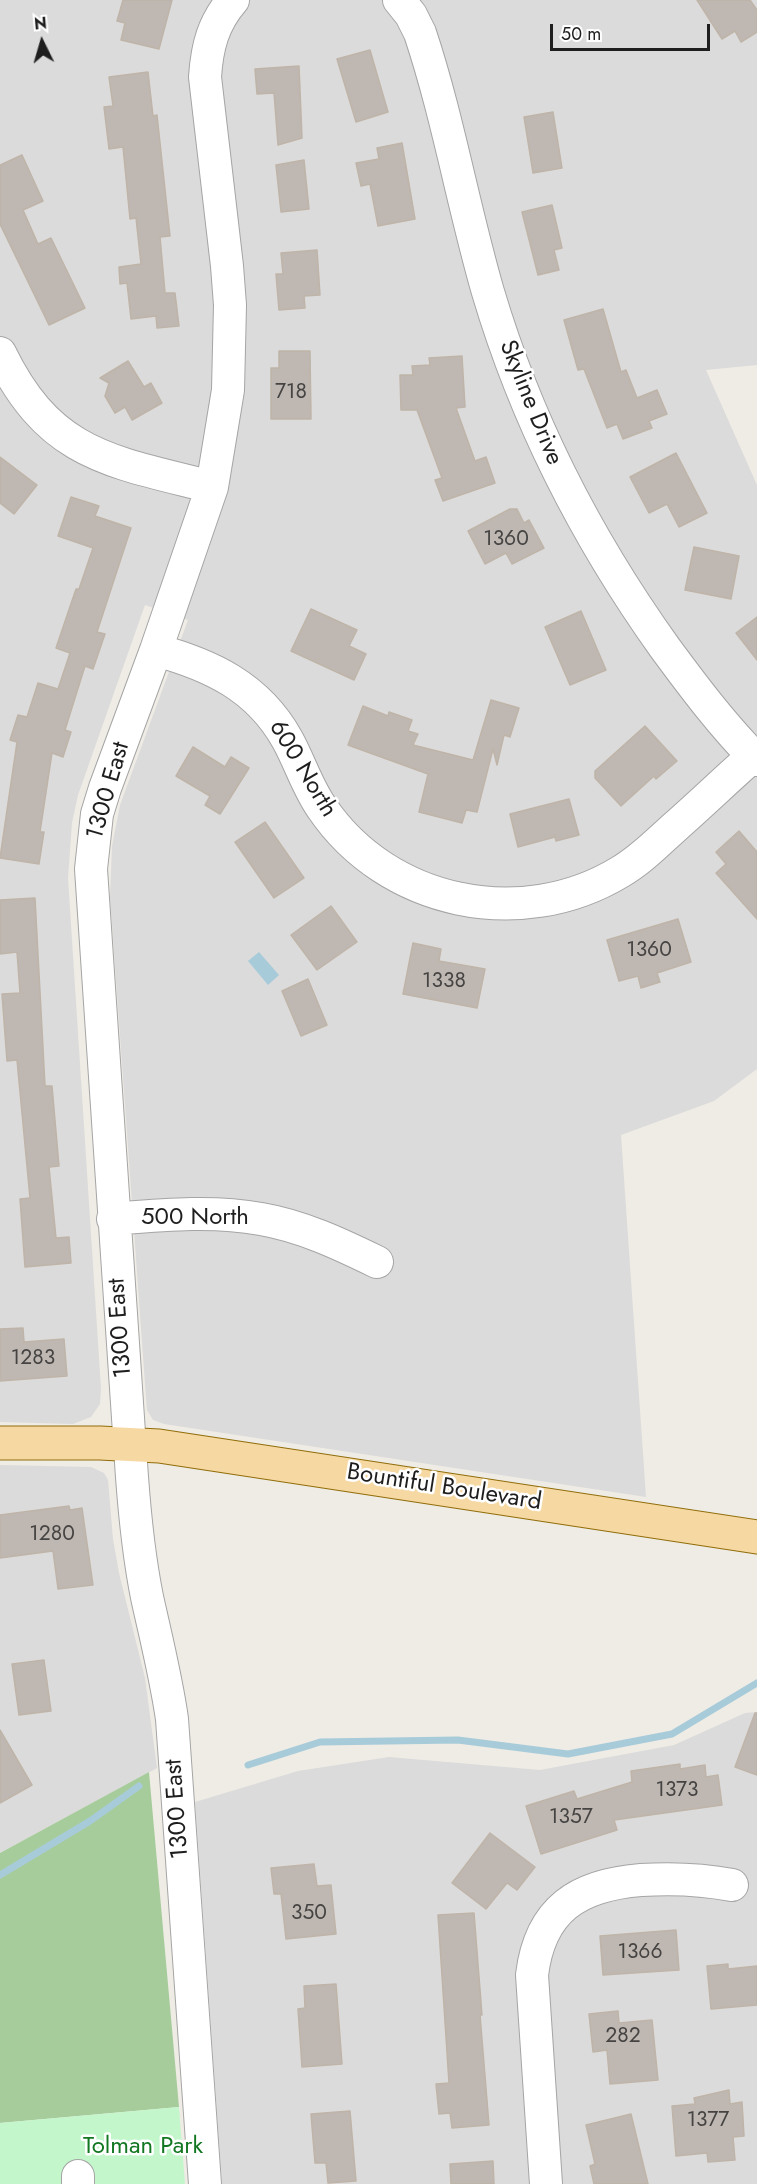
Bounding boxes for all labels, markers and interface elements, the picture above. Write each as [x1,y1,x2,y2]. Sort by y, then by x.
north arrow [12,12,72,72]
text: N [33,12,48,36]
scale bar [553,12,714,50]
text: 50 m [561,21,601,47]
street label: Skyline Drive [492,336,568,470]
house number: 718 [275,380,307,406]
house number: 1360 [483,527,529,553]
street label: 600 North [262,715,342,823]
street label: 1300 East [81,739,137,843]
house number: 1360 [626,938,672,964]
house number: 1338 [422,969,466,995]
street label: 500 North [141,1204,249,1232]
street label: 1300 East [103,1277,139,1379]
house number: 1283 [11,1346,55,1372]
street label: Bountiful Boulevard [345,1458,543,1518]
house number: 1280 [29,1522,75,1548]
street label: 1300 East [160,1758,196,1860]
house number: 1373 [655,1778,699,1804]
house number: 1357 [549,1805,593,1831]
house number: 350 [291,1901,327,1927]
house number: 1366 [617,1940,663,1966]
house number: 282 [605,2024,641,2050]
house number: 1377 [687,2108,729,2134]
park label: Tolman Park [83,2133,203,2161]

